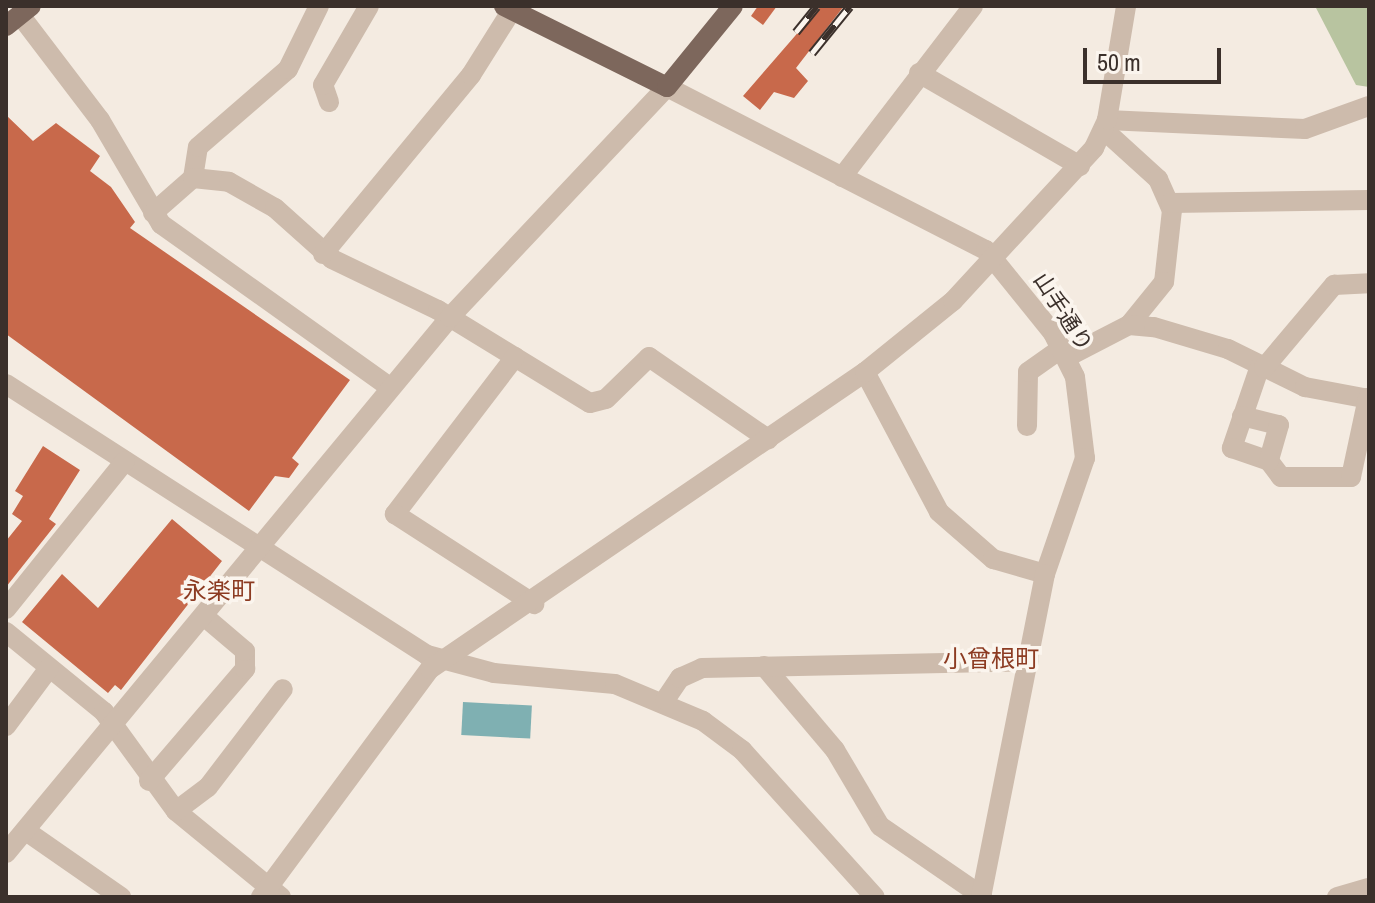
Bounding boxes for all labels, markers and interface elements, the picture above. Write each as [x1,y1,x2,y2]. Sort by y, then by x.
scale bar [1087,32,1225,82]
text: 50 m [1097,46,1141,78]
street label: 山手通り [1028,268,1098,356]
district label: 永楽町 [183,577,255,605]
district label: 小曾根町 [943,645,1039,673]

